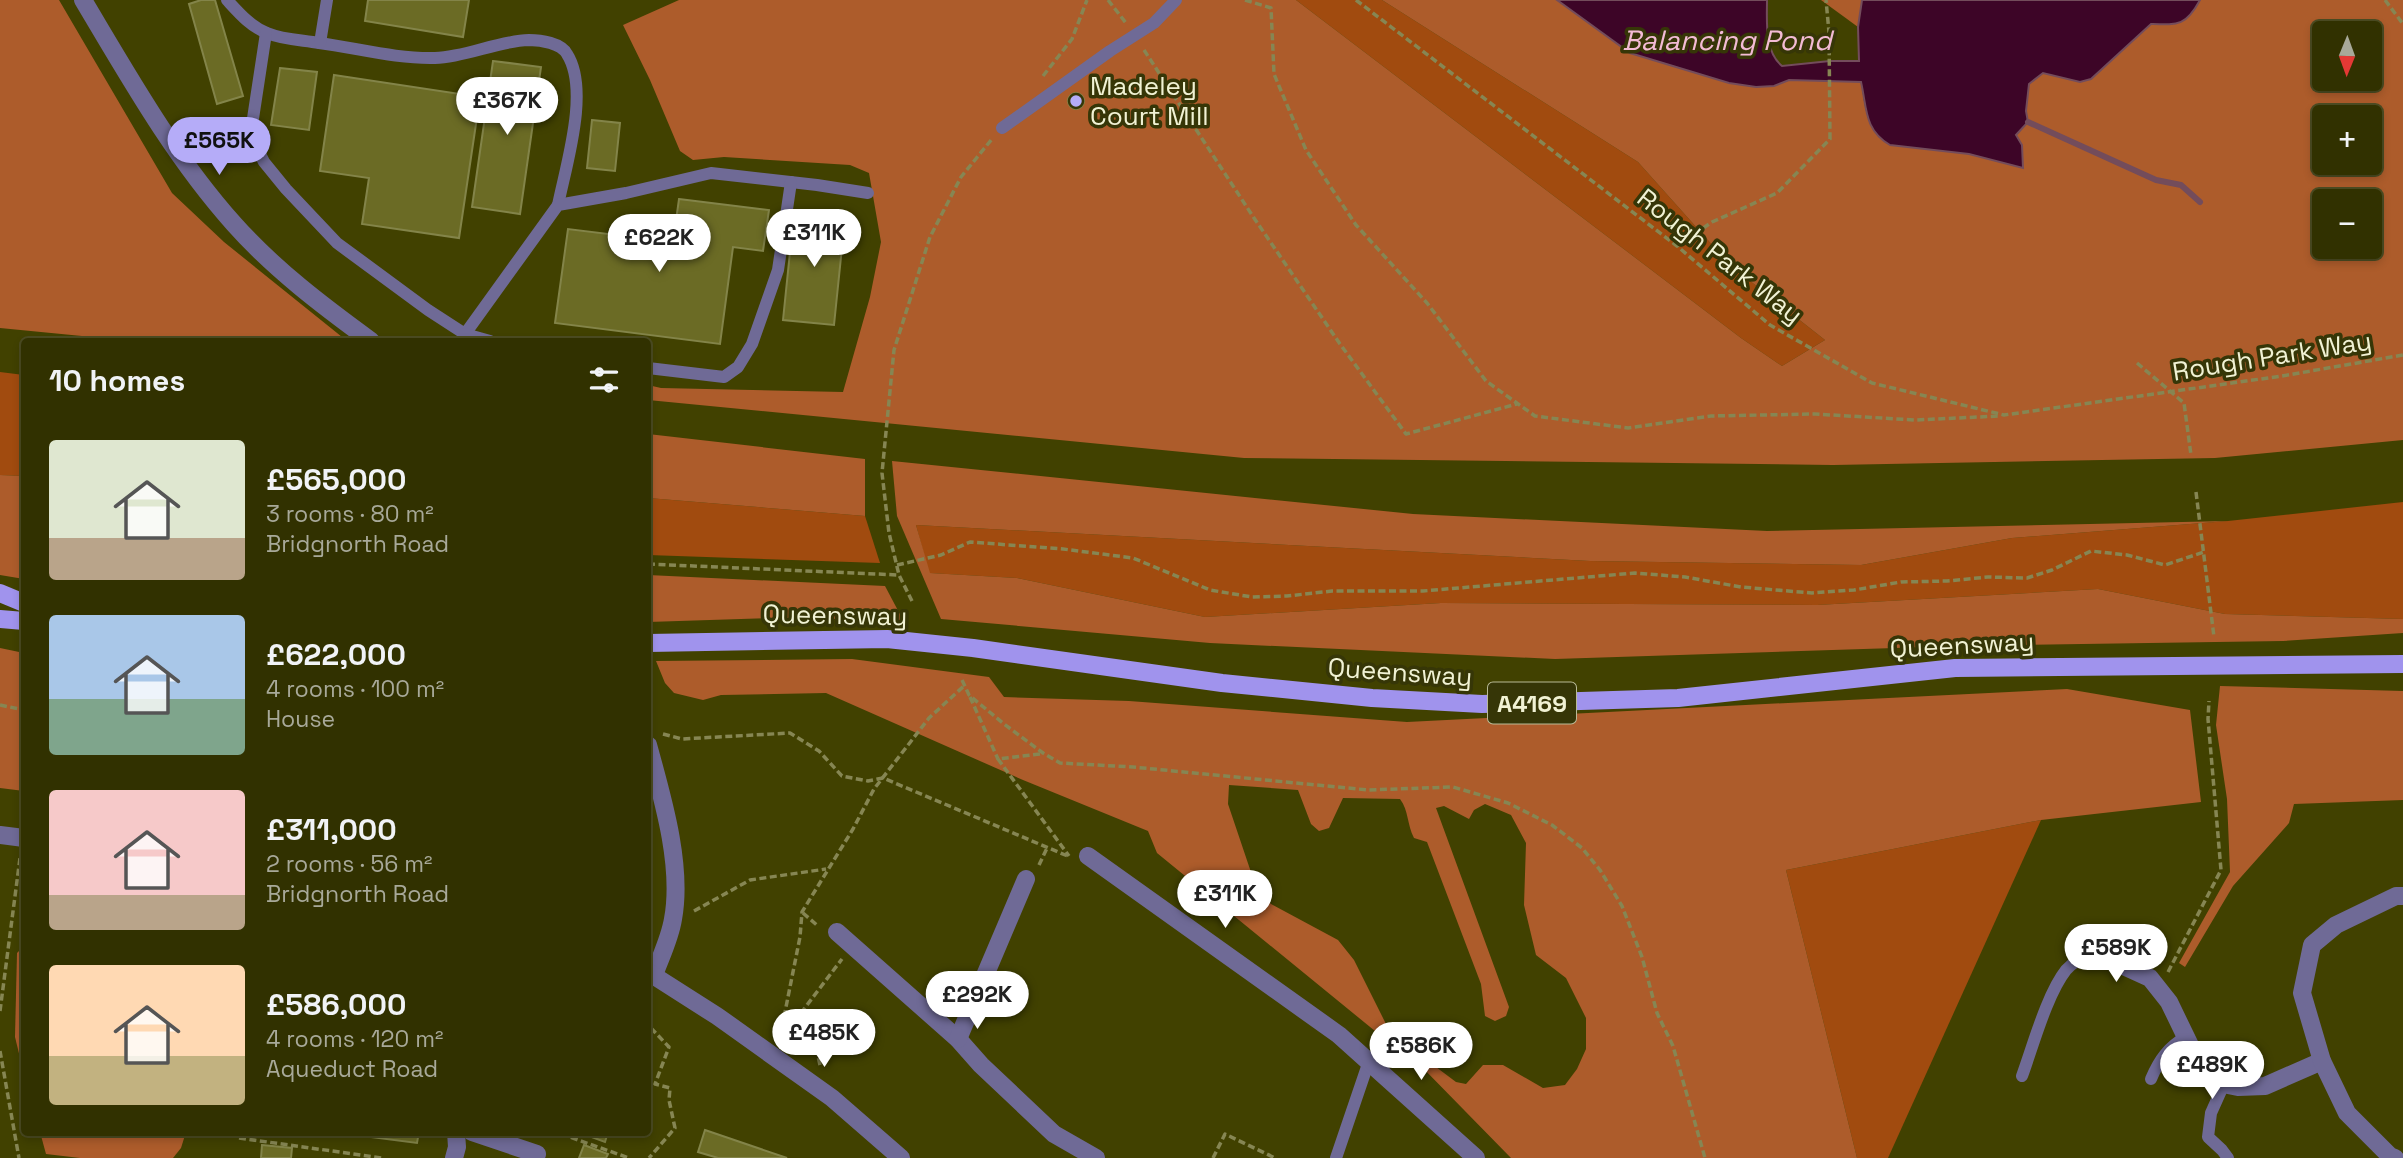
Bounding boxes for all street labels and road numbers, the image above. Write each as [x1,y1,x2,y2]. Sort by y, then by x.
street label: Rough Park Way [1630,181,1810,331]
street label: Rough Park Way [2170,323,2374,389]
street label: Queensway [762,597,908,633]
street label: Queensway [1889,624,2035,666]
street label: Queensway [1327,650,1473,694]
road number: A4169 [1488,682,1576,724]

